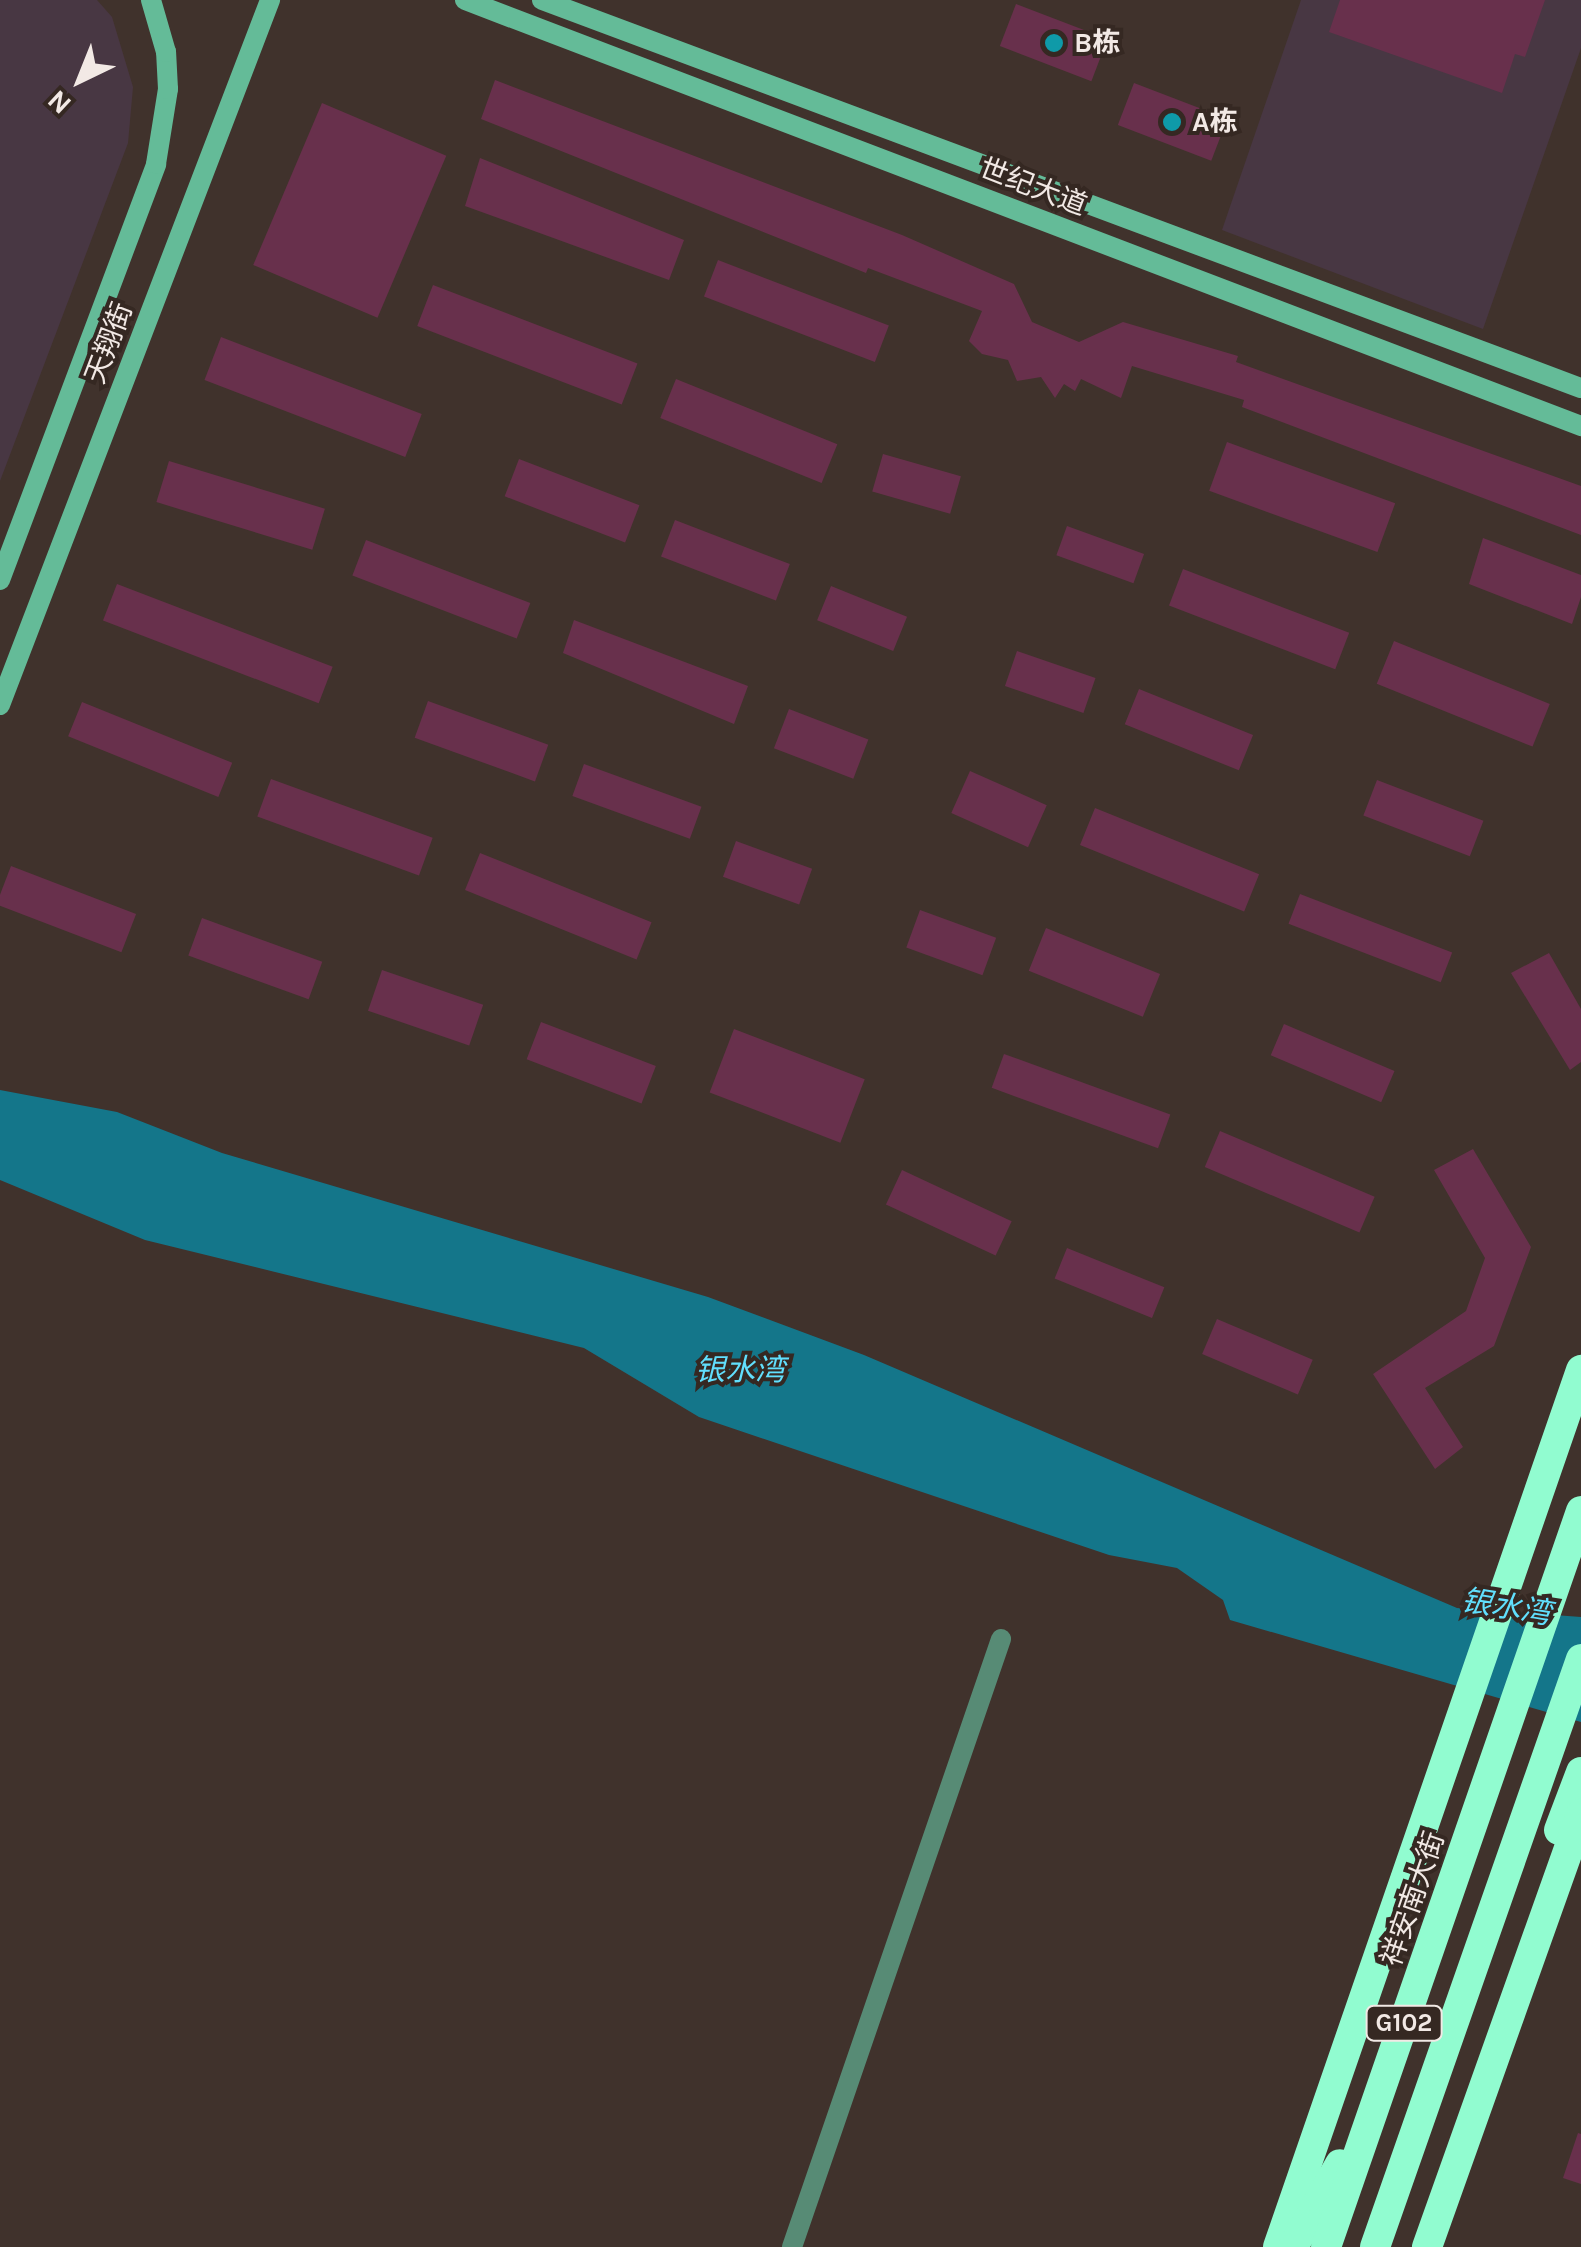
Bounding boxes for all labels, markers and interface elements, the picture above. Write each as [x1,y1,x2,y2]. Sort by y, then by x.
place label: B栋 [1074,26,1120,60]
north arrow [30,30,130,130]
marker: B栋 [1043,32,1065,54]
text: N [41,83,78,121]
place label: A栋 [1192,105,1238,139]
marker: A栋 [1161,111,1183,133]
street label: 世纪大道 [975,151,1091,223]
street label: 天翔街 [78,298,140,388]
water label: 银水湾 [695,1352,785,1388]
water label: 银水湾 [1459,1582,1553,1632]
street label: 祥安南大街 [1374,1827,1452,1971]
road number: G102 [1364,2003,1444,2043]

